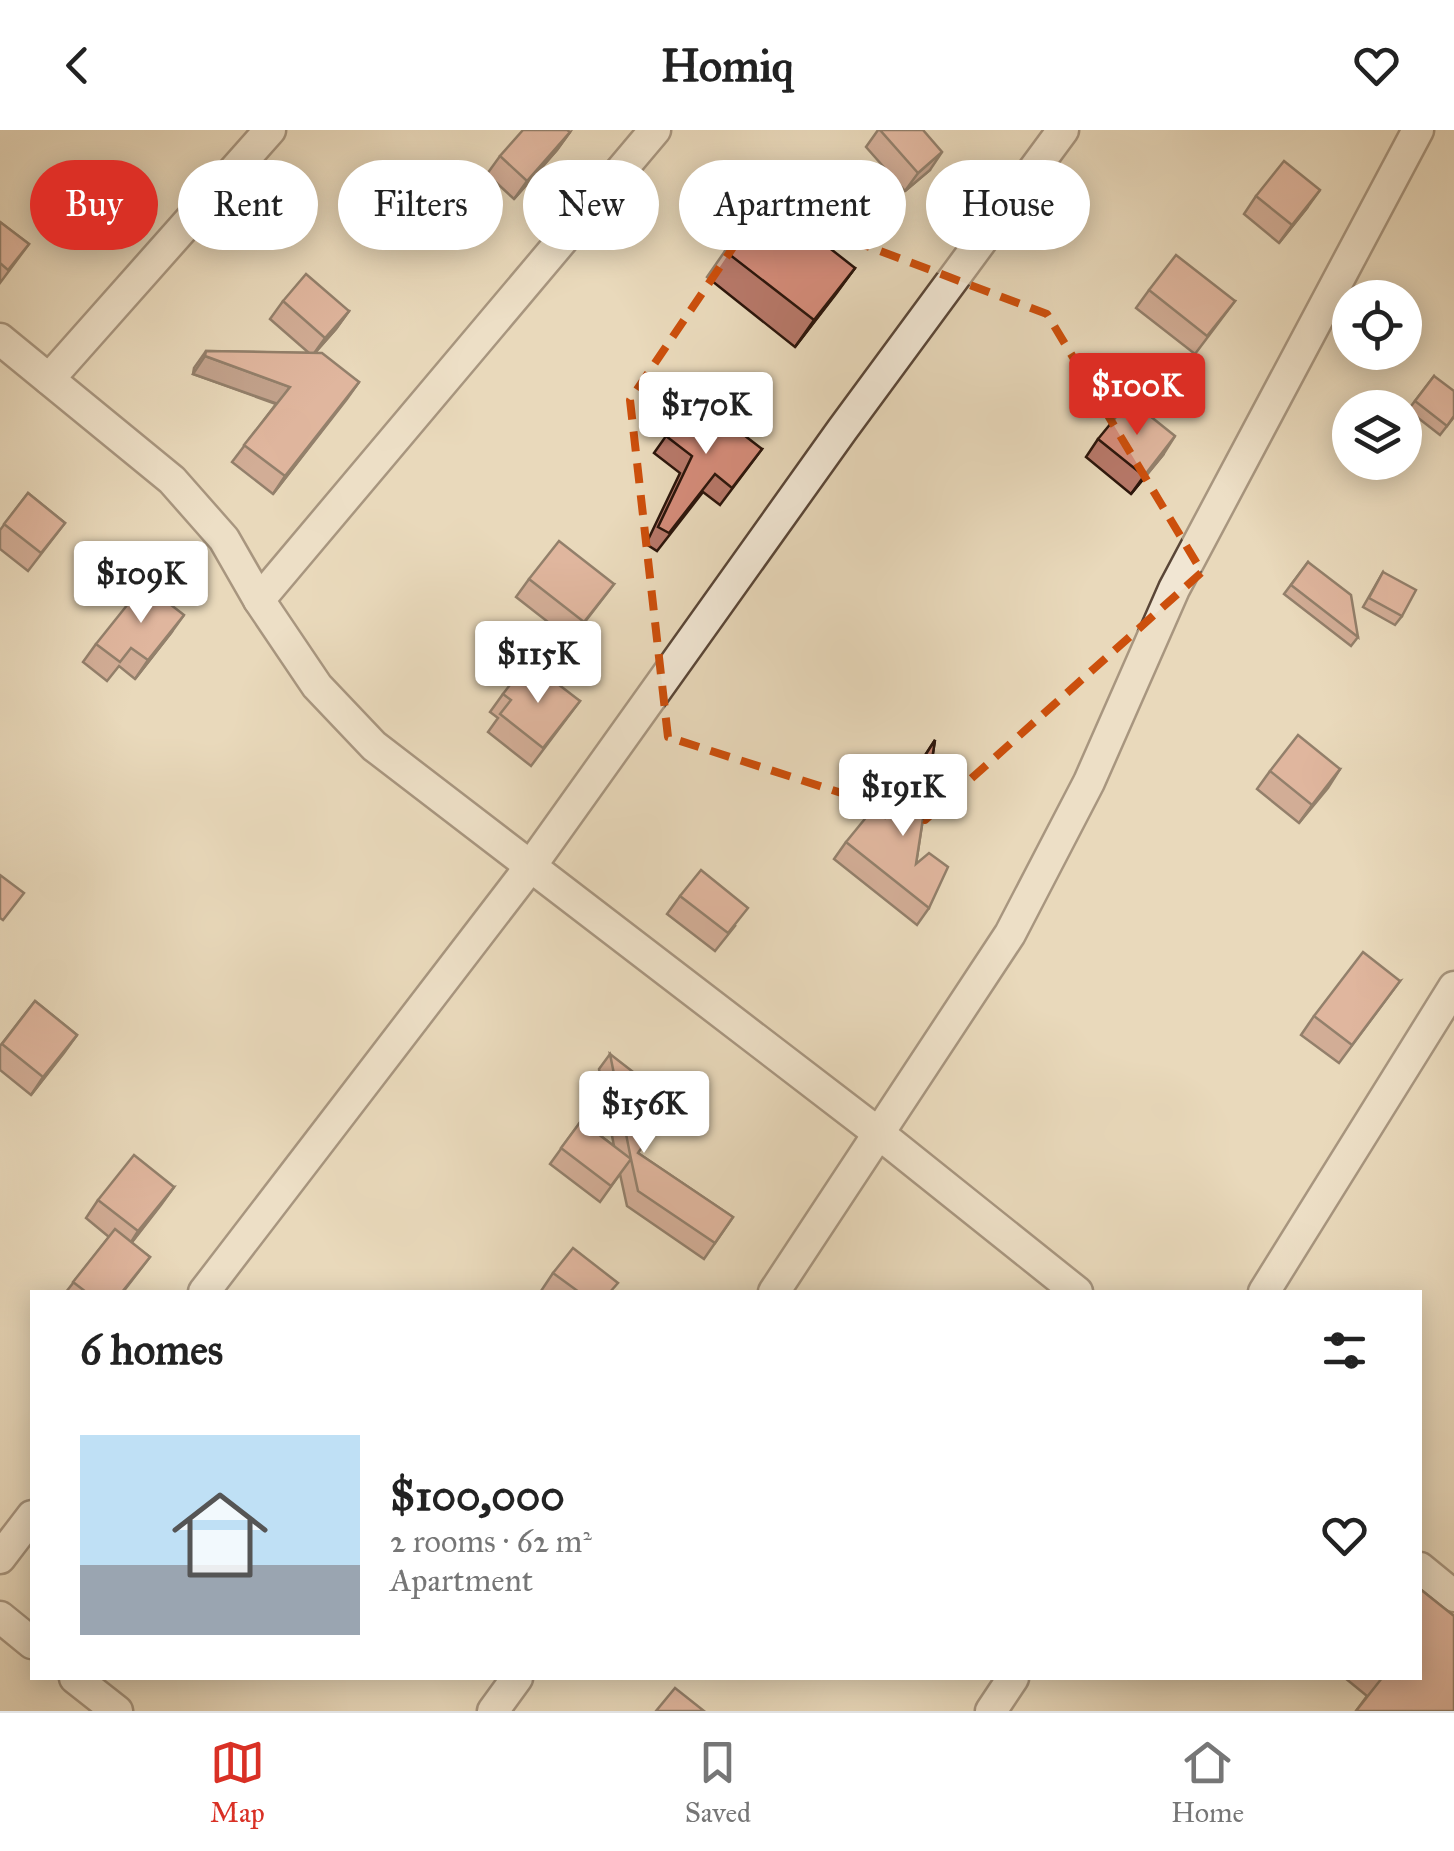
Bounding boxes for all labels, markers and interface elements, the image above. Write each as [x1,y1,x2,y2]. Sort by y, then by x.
icon: back [50,38,105,93]
text: Homiq [661,38,793,93]
icon: heart [1349,38,1404,93]
chip: Buy [30,160,158,250]
chip: Rent [178,160,318,250]
chip: Filters [338,160,503,250]
chip: New [523,160,659,250]
chip: Apartment [679,160,906,250]
chip: House [926,160,1090,250]
map controls [1332,280,1422,480]
button: locate [1332,280,1422,370]
pin: $100K [1067,353,1207,438]
text: $100K [1091,366,1183,405]
pin: $170K [636,372,776,457]
text: $170K [661,385,751,424]
button: layers [1332,390,1422,480]
pin: $109K [71,541,211,626]
text: $109K [96,554,186,593]
pin: $115K [468,621,608,706]
text: $115K [497,634,579,673]
pin: $191K [833,754,973,839]
text: $191K [861,767,945,806]
pin: $156K [574,1071,714,1156]
text: $156K [601,1084,687,1123]
icon: filters [1317,1323,1372,1378]
text: 6 homes [80,1324,223,1376]
text: $100,000 [390,1470,565,1522]
icon: home [160,1475,280,1595]
icon: heart [1317,1508,1372,1563]
text: 2 rooms · 62 m² [390,1522,592,1561]
text: Apartment [390,1561,533,1600]
tab: Map [210,1735,265,1830]
tab: Saved [685,1735,751,1830]
tab: Home [1171,1735,1244,1830]

